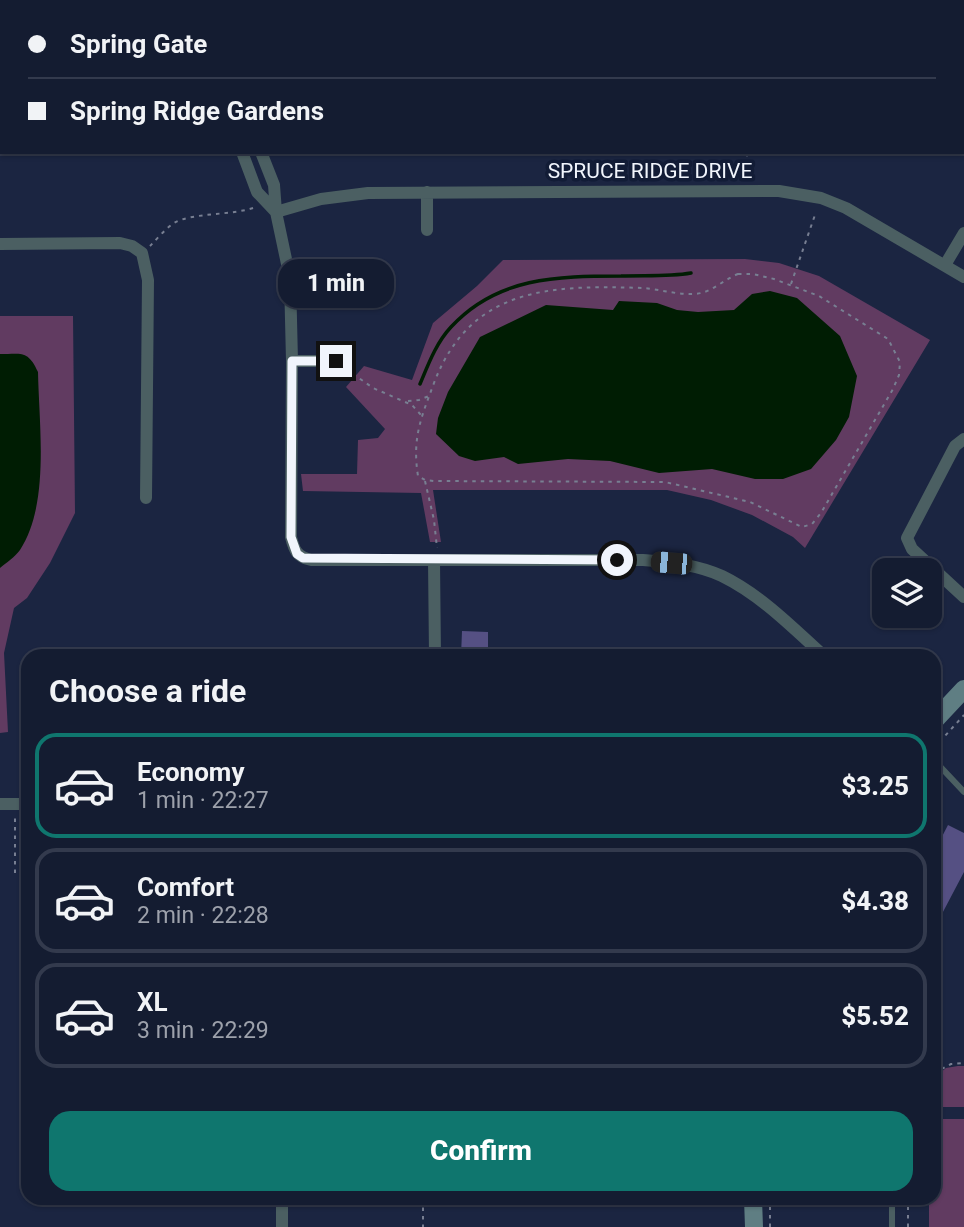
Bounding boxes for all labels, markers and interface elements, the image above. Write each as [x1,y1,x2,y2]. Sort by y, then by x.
text: Spring Gate [70,29,207,59]
text: Spring Ridge Gardens [70,96,324,126]
street label: SPRUCE RIDGE DRIVE [548,159,752,183]
callout: 1 min [278,260,394,308]
text: 1 min [307,270,365,297]
route end [320,345,352,377]
route start [601,544,633,576]
car [650,551,693,575]
map controls [872,558,942,628]
button: layers [872,558,942,628]
text: Choose a ride [49,672,246,710]
icon: car [53,754,116,817]
text: Economy [137,757,244,787]
text: $3.25 [841,771,909,801]
text: 1 min · 22:27 [137,787,269,814]
icon: car [53,869,116,932]
text: Comfort [137,872,234,902]
text: $4.38 [841,886,909,916]
text: 2 min · 22:28 [137,902,269,929]
icon: car [53,984,116,1047]
text: XL [137,987,168,1017]
text: $5.52 [841,1001,909,1031]
text: 3 min · 22:29 [137,1017,269,1044]
button: Confirm [49,1111,913,1191]

